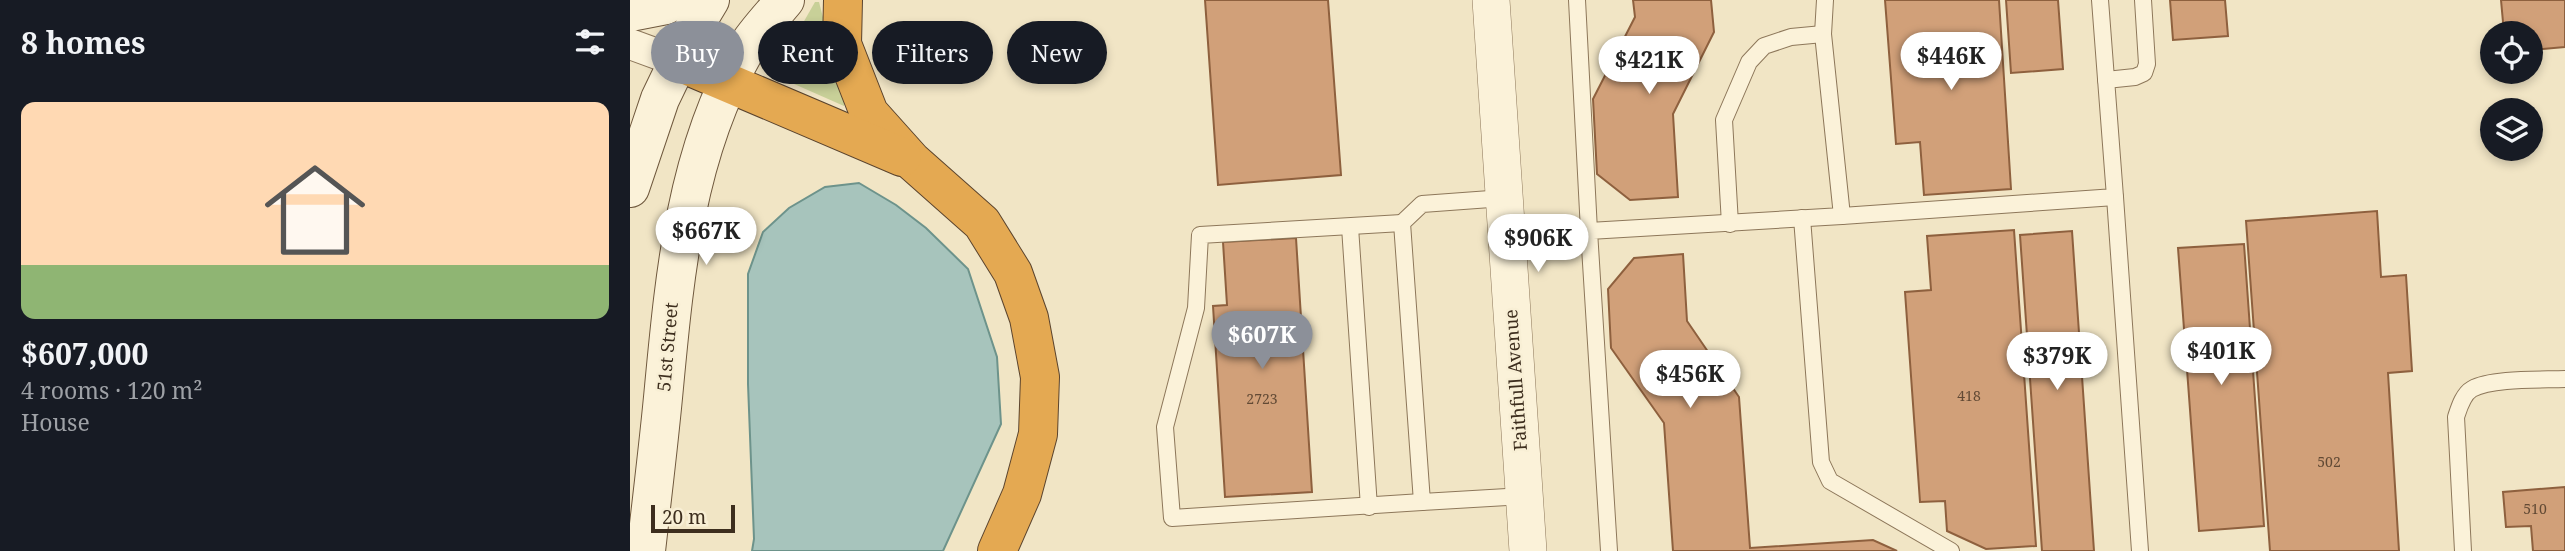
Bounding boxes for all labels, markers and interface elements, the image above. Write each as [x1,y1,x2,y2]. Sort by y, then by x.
chip: Buy [651,21,744,84]
chip: Rent [758,21,858,84]
chip: Filters [872,21,993,84]
chip: New [1007,21,1107,84]
map controls [2480,21,2543,161]
button: locate [2480,21,2543,84]
text: 8 homes [21,22,145,63]
icon: filters [571,23,609,61]
pin: $446K [1902,32,2000,92]
pin: $421K [1600,36,1698,96]
text: $446K [1917,39,1985,71]
text: $421K [1615,43,1683,75]
button: layers [2480,98,2543,161]
icon: home [252,147,378,273]
pin: $667K [657,208,755,267]
text: $667K [672,214,740,246]
pin: $906K [1489,215,1587,274]
text: $906K [1504,221,1572,253]
street label: 51st Street [651,301,683,393]
street label: Faithfull Avenue [1498,308,1532,452]
pin: $607K [1213,312,1311,371]
text: $607K [1228,318,1296,350]
pin: $401K [2172,328,2270,387]
pin: $379K [2008,332,2106,392]
text: $607,000 [21,333,148,374]
text: $401K [2187,334,2255,366]
text: $379K [2023,339,2091,371]
pin: $456K [1641,350,1739,410]
text: $456K [1656,357,1724,389]
text: 4 rooms · 120 m² [21,374,203,406]
house number: 418 [1957,386,1981,405]
house number: 2723 [1246,389,1278,408]
text: House [21,406,90,438]
house number: 502 [2317,452,2341,471]
house number: 510 [2523,499,2547,518]
scale bar [651,502,735,534]
text: 20 m [662,504,706,530]

